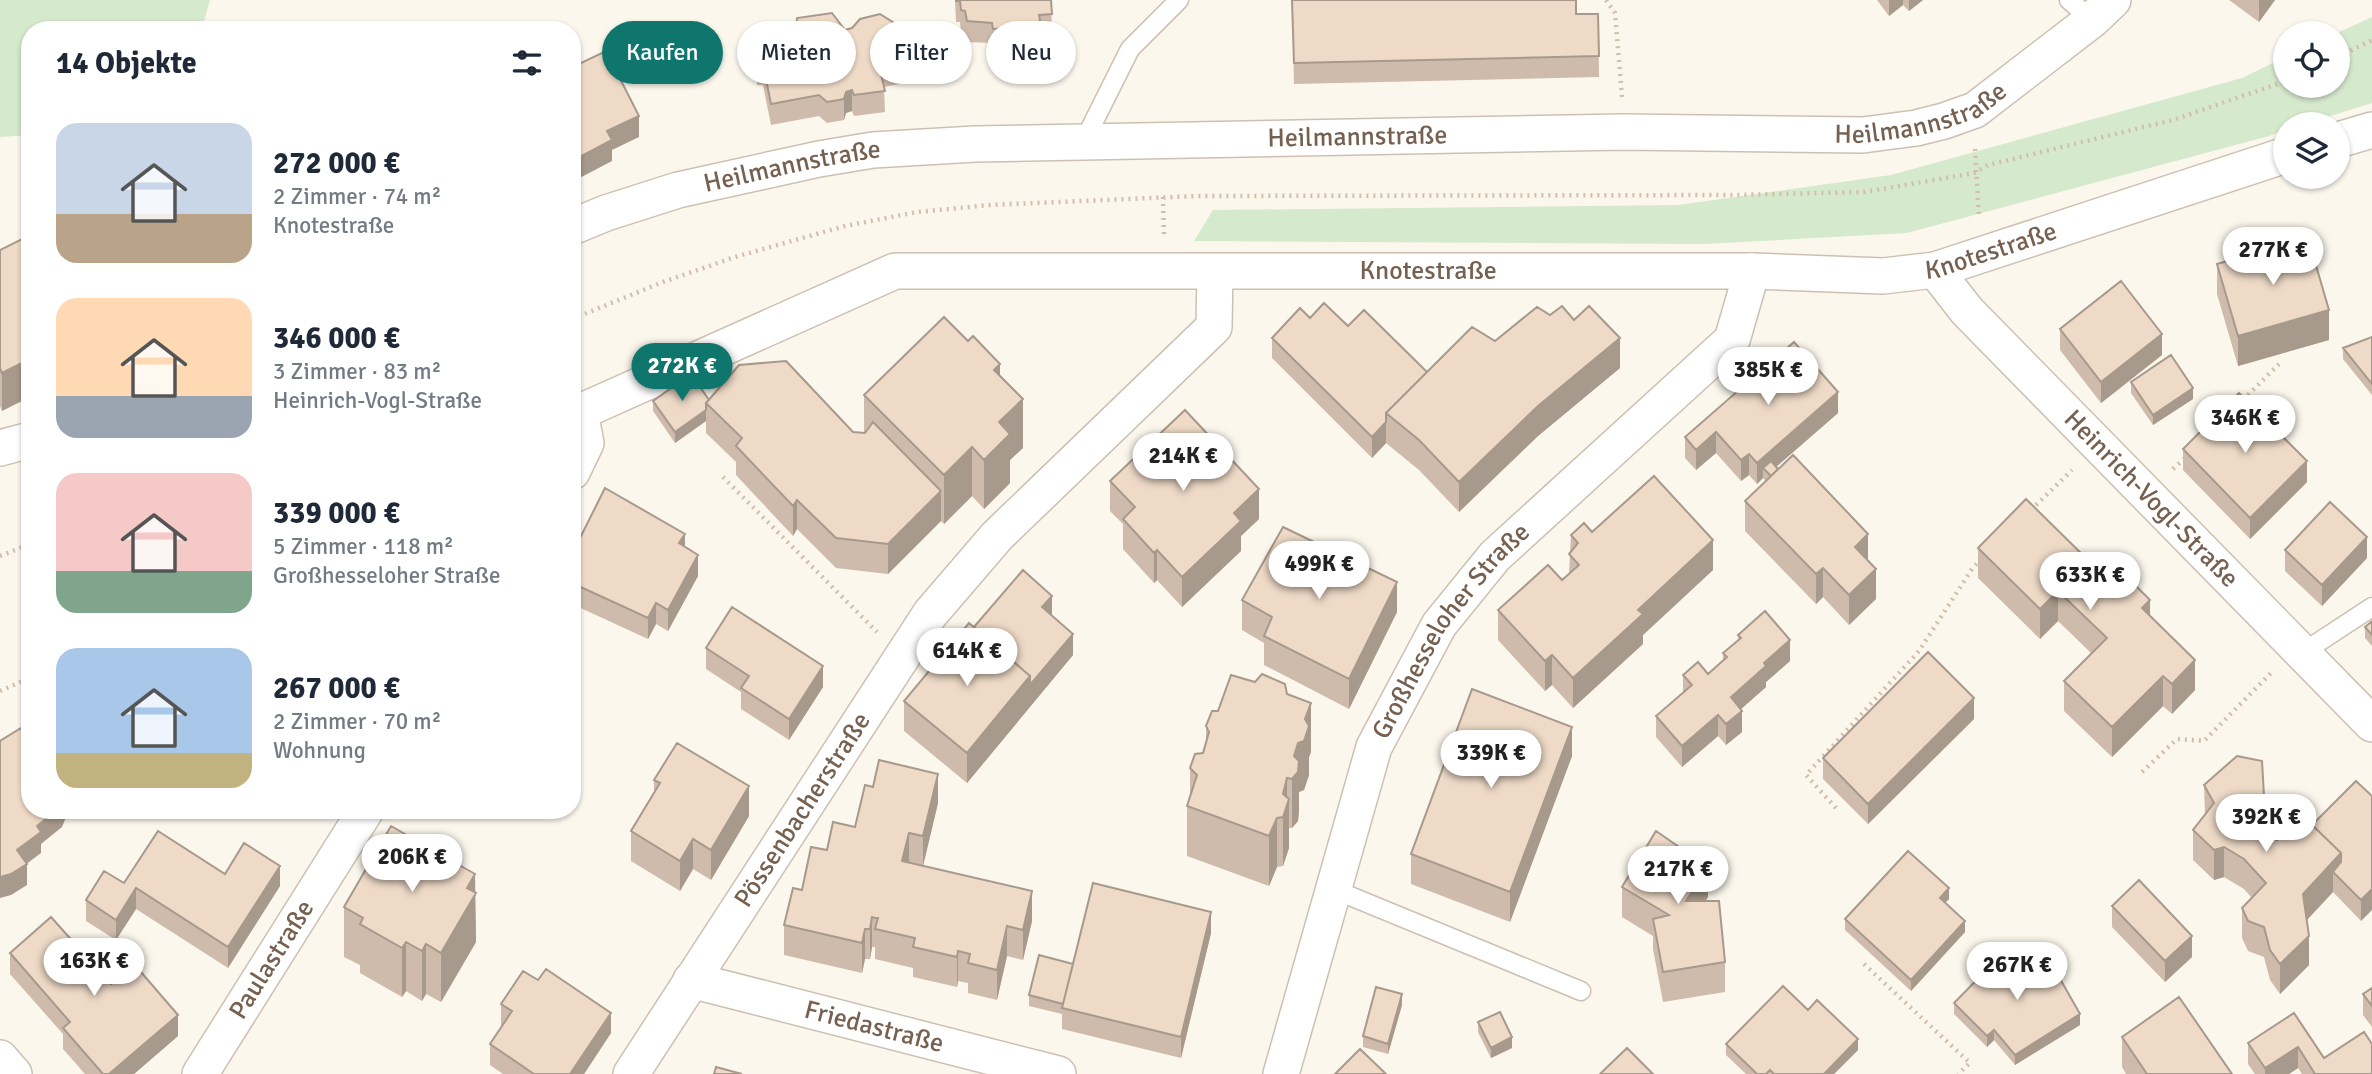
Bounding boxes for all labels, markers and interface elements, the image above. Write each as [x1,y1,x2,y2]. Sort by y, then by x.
chip: Kaufen [602,21,723,84]
chip: Mieten [737,21,856,84]
chip: Filter [870,21,972,84]
chip: Neu [986,21,1076,84]
map controls [2273,21,2350,189]
button: locate [2273,21,2350,98]
icon: filters [508,44,546,82]
text: 14 Objekte [56,45,197,82]
street label: Heilmannstraße [1834,75,2013,151]
button: layers [2273,112,2350,189]
street label: Heilmannstraße [1267,119,1448,155]
street label: Heilmannstraße [701,134,881,200]
text: 272 000 € [273,145,400,182]
icon: home [112,151,196,235]
text: 2 Zimmer · 74 m² [273,182,441,211]
text: Knotestraße [273,211,394,240]
street label: Knotestraße [1923,215,2061,287]
pin: 277K € [2216,228,2330,287]
text: 277K € [2238,235,2308,264]
street label: Knotestraße [1359,255,1497,287]
text: 346 000 € [273,320,400,357]
icon: home [112,326,196,410]
pin: 272K € [625,344,739,403]
pin: 385K € [1711,348,1825,407]
text: 272K € [647,351,717,380]
text: 385K € [1733,355,1803,384]
text: 3 Zimmer · 83 m² [273,357,441,386]
text: Heinrich-Vogl-Straße [273,386,482,415]
pin: 346K € [2188,396,2302,455]
street label: Heinrich-Vogl-Straße [2057,403,2245,594]
text: 346K € [2210,403,2280,432]
pin: 214K € [1126,434,1240,493]
text: 214K € [1148,441,1218,470]
text: 339 000 € [273,495,400,532]
icon: home [112,501,196,585]
street label: Großhesseloher Straße [1365,516,1537,744]
text: 5 Zimmer · 118 m² [273,532,454,561]
pin: 499K € [1262,542,1376,601]
text: 499K € [1284,549,1354,578]
pin: 633K € [2033,552,2147,612]
text: 633K € [2055,560,2125,589]
text: Großhesseloher Straße [273,561,500,590]
pin: 614K € [910,628,1024,688]
text: 614K € [932,636,1002,665]
text: 267 000 € [273,670,400,707]
icon: home [112,676,196,760]
text: 2 Zimmer · 70 m² [273,707,441,736]
street label: Pössenbacherstraße [728,707,878,913]
pin: 339K € [1434,730,1548,790]
text: Wohnung [273,736,366,765]
text: 339K € [1456,738,1526,767]
pin: 392K € [2209,794,2323,854]
text: 392K € [2231,802,2301,831]
pin: 206K € [355,834,469,894]
text: 206K € [377,842,447,871]
pin: 217K € [1621,846,1735,906]
text: 217K € [1643,854,1713,883]
street label: Paulastraße [222,894,321,1025]
pin: 163K € [37,939,151,998]
pin: 267K € [1960,942,2074,1002]
text: 163K € [59,946,129,975]
text: 267K € [1982,950,2052,979]
street label: Friedastraße [801,994,947,1060]

